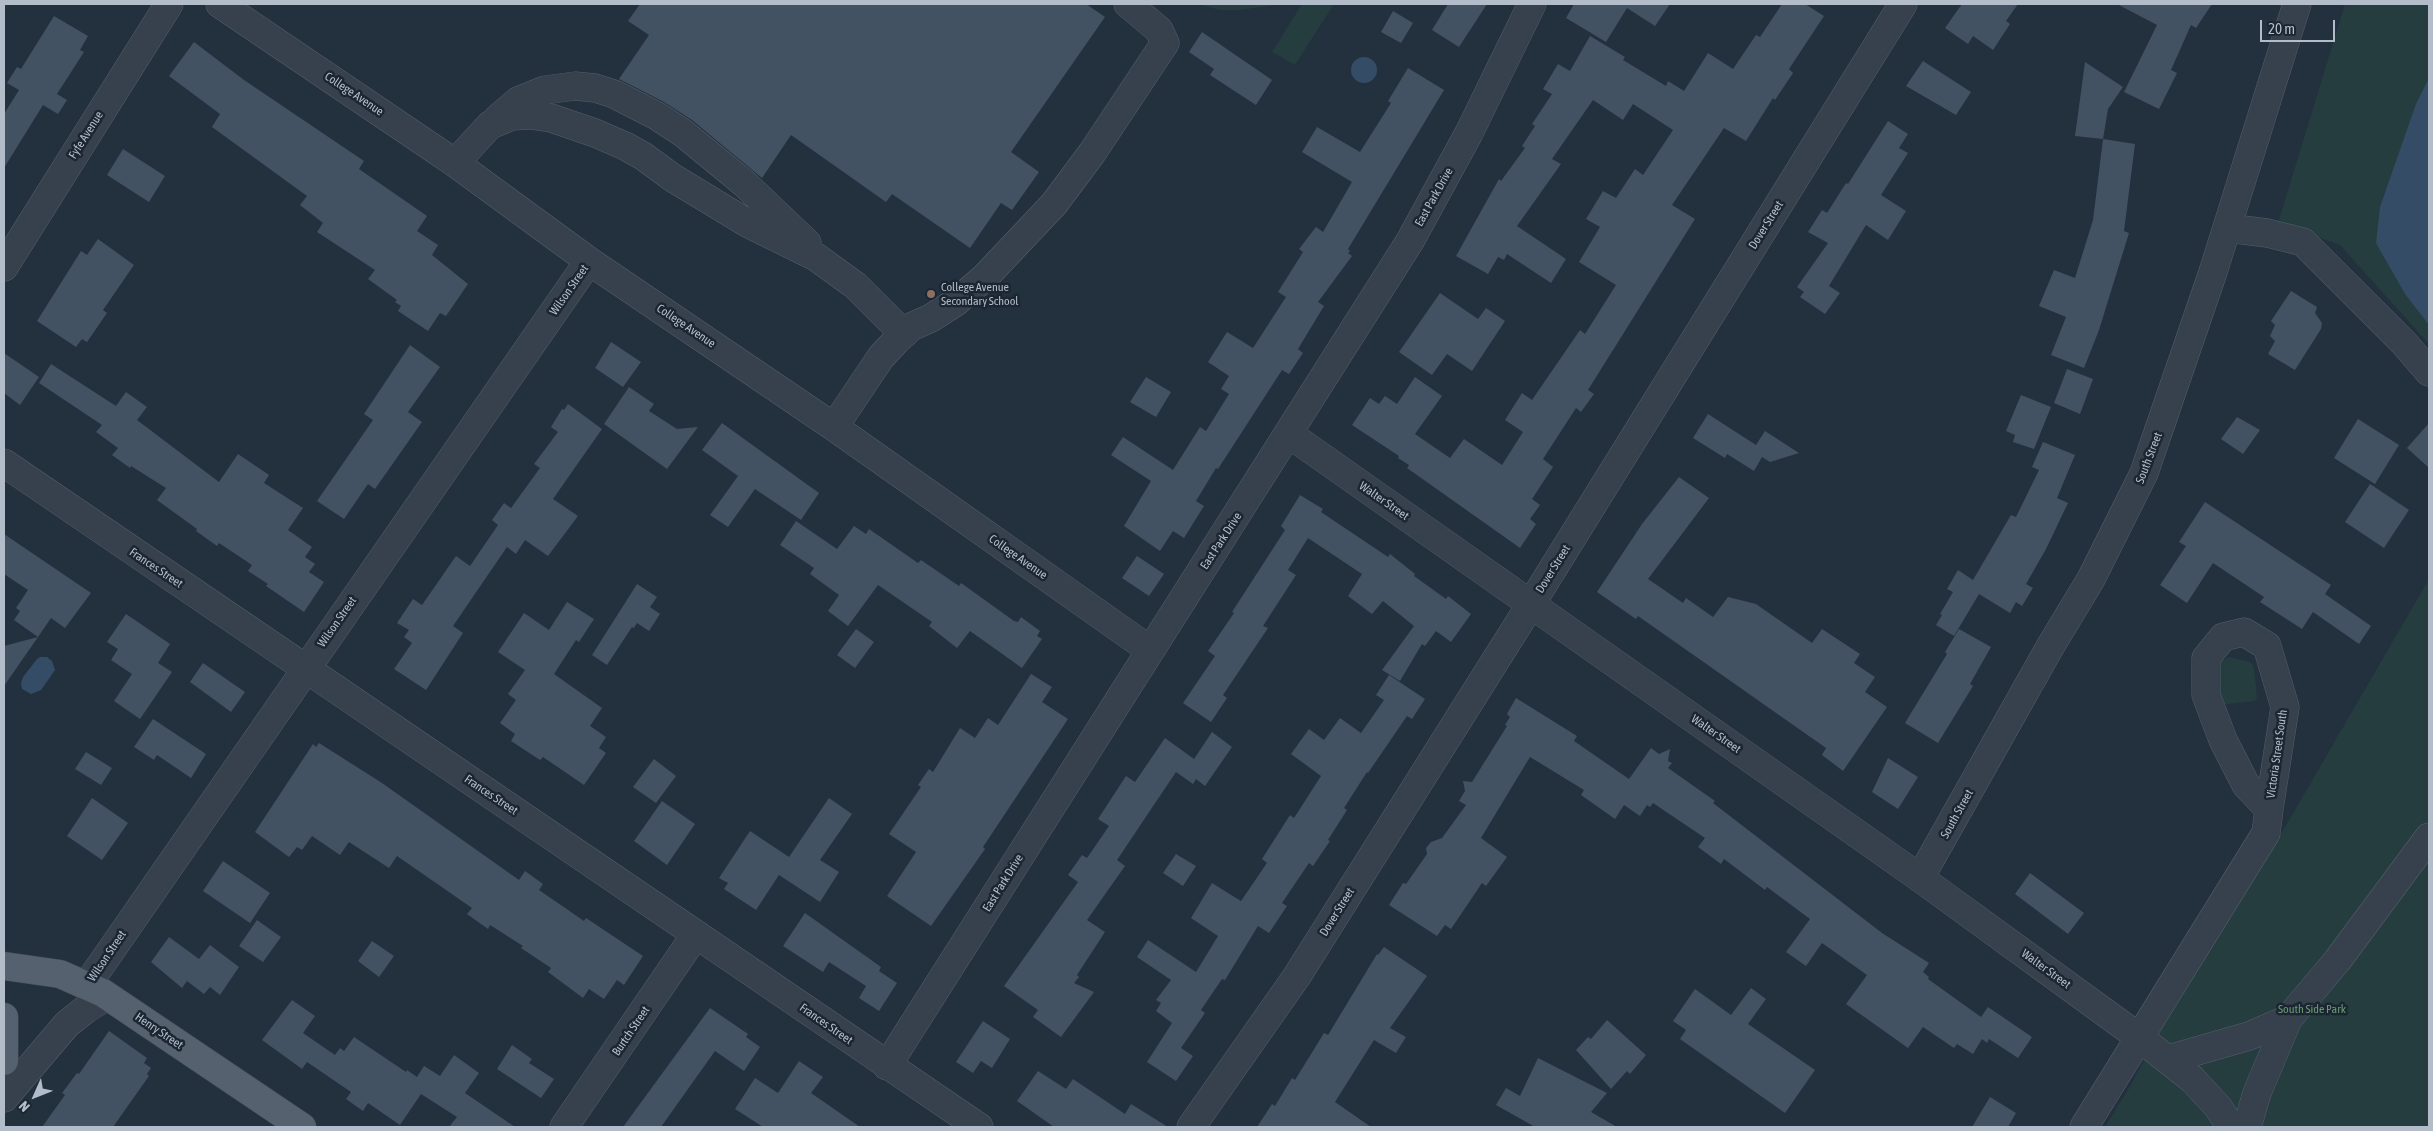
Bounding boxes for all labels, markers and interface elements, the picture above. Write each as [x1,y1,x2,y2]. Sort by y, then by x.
scale bar [2263,10,2338,42]
text: 20 m [2268,20,2295,37]
street label: College Avenue [322,69,386,119]
street label: Fyfe Avenue [66,109,106,161]
street label: East Park Drive [1412,165,1456,229]
street label: Dover Street [1746,198,1786,252]
street label: Wilson Street [546,262,592,318]
place label: College Avenue Secondary School [941,280,1018,308]
marker: College Avenue Secondary School [925,288,937,300]
street label: College Avenue [654,301,718,351]
street label: South Street [2133,430,2165,486]
street label: Walter Street [1356,479,1412,523]
street label: East Park Drive [1197,510,1245,572]
street label: College Avenue [986,532,1050,582]
street label: Dover Street [1533,542,1573,596]
street label: Frances Street [127,545,185,591]
street label: Wilson Street [314,594,360,650]
street label: Victoria Street South [2264,709,2290,799]
street label: Walter Street [1688,712,1744,756]
street label: Frances Street [462,772,520,818]
street label: South Street [1938,787,1976,841]
street label: East Park Drive [980,852,1026,914]
street label: Dover Street [1317,885,1357,939]
street label: Wilson Street [85,928,129,984]
street label: Walter Street [2019,946,2073,992]
street label: Frances Street [797,1000,855,1048]
park label: South Side Park [2278,1002,2346,1016]
street label: Burtch Street [609,1004,653,1058]
street label: Henry Street [132,1010,186,1052]
north arrow [10,1071,60,1121]
text: N [16,1098,33,1115]

